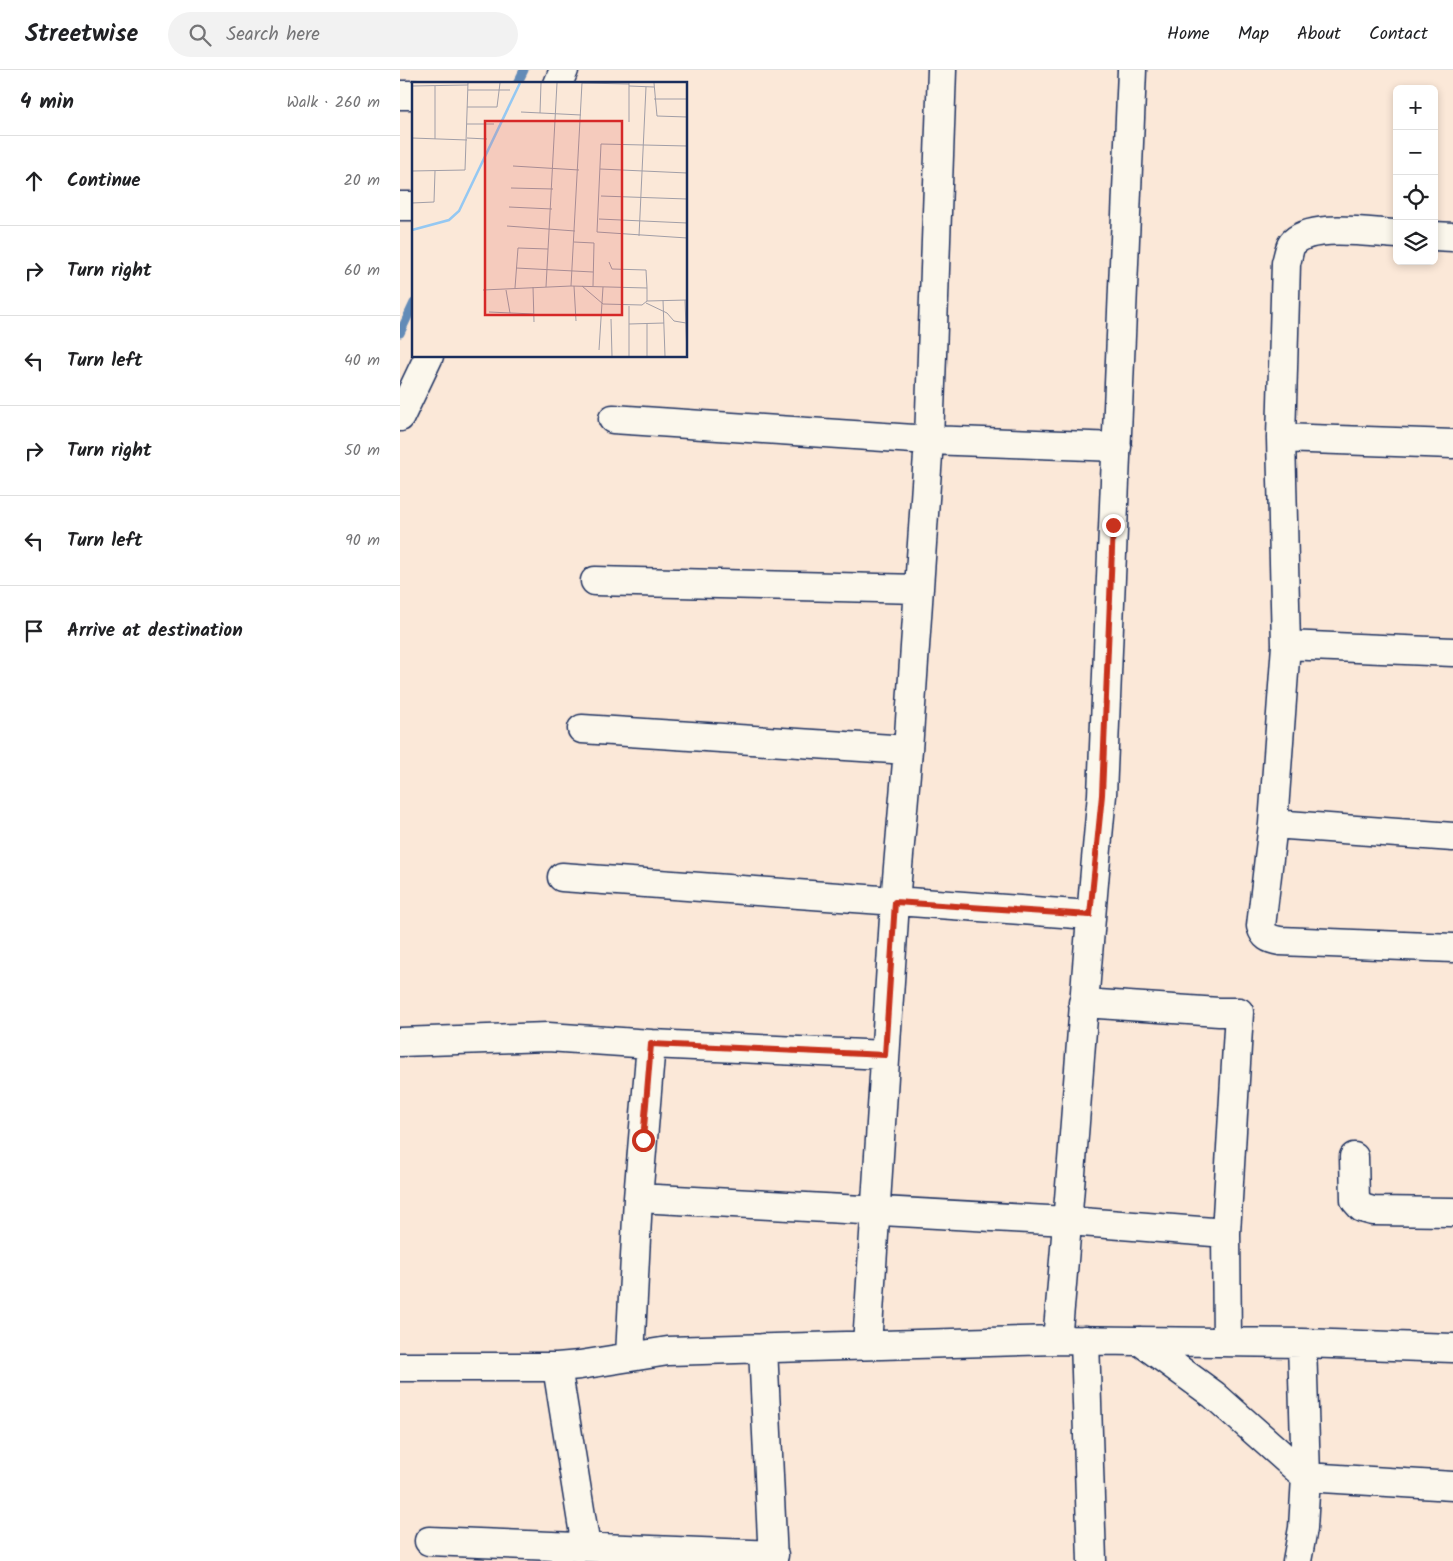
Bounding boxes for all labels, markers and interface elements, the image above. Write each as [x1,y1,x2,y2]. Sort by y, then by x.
search box [168,12,518,57]
text: Streetwise [25,15,138,54]
text: Search here [226,20,320,50]
text: Home [1167,20,1210,49]
text: Map [1238,20,1269,49]
text: About [1297,20,1341,49]
text: Contact [1369,20,1428,49]
icon: search [186,21,214,49]
inset map [412,82,688,358]
map controls [1393,85,1438,265]
button: + [1393,85,1438,130]
text: 4 min [20,86,74,119]
text: Walk · 260 m [287,90,380,115]
button: − [1393,130,1438,175]
text: Continue [67,166,140,196]
icon: ahead [20,167,48,195]
text: 20 m [344,168,380,193]
button: locate [1393,175,1438,220]
button: layers [1393,220,1438,265]
text: Turn right [67,256,152,286]
icon: right [20,257,48,285]
text: 60 m [344,258,380,283]
text: Turn left [67,346,142,376]
icon: left [20,347,48,375]
text: 40 m [344,348,380,373]
text: Turn right [67,436,152,466]
icon: right [20,437,48,465]
text: 50 m [344,438,380,463]
route end [1102,514,1125,537]
text: Turn left [67,526,142,556]
icon: left [20,527,48,555]
text: 90 m [345,528,380,553]
text: Arrive at destination [67,616,243,646]
icon: arrive [20,617,48,645]
route start [632,1129,655,1152]

